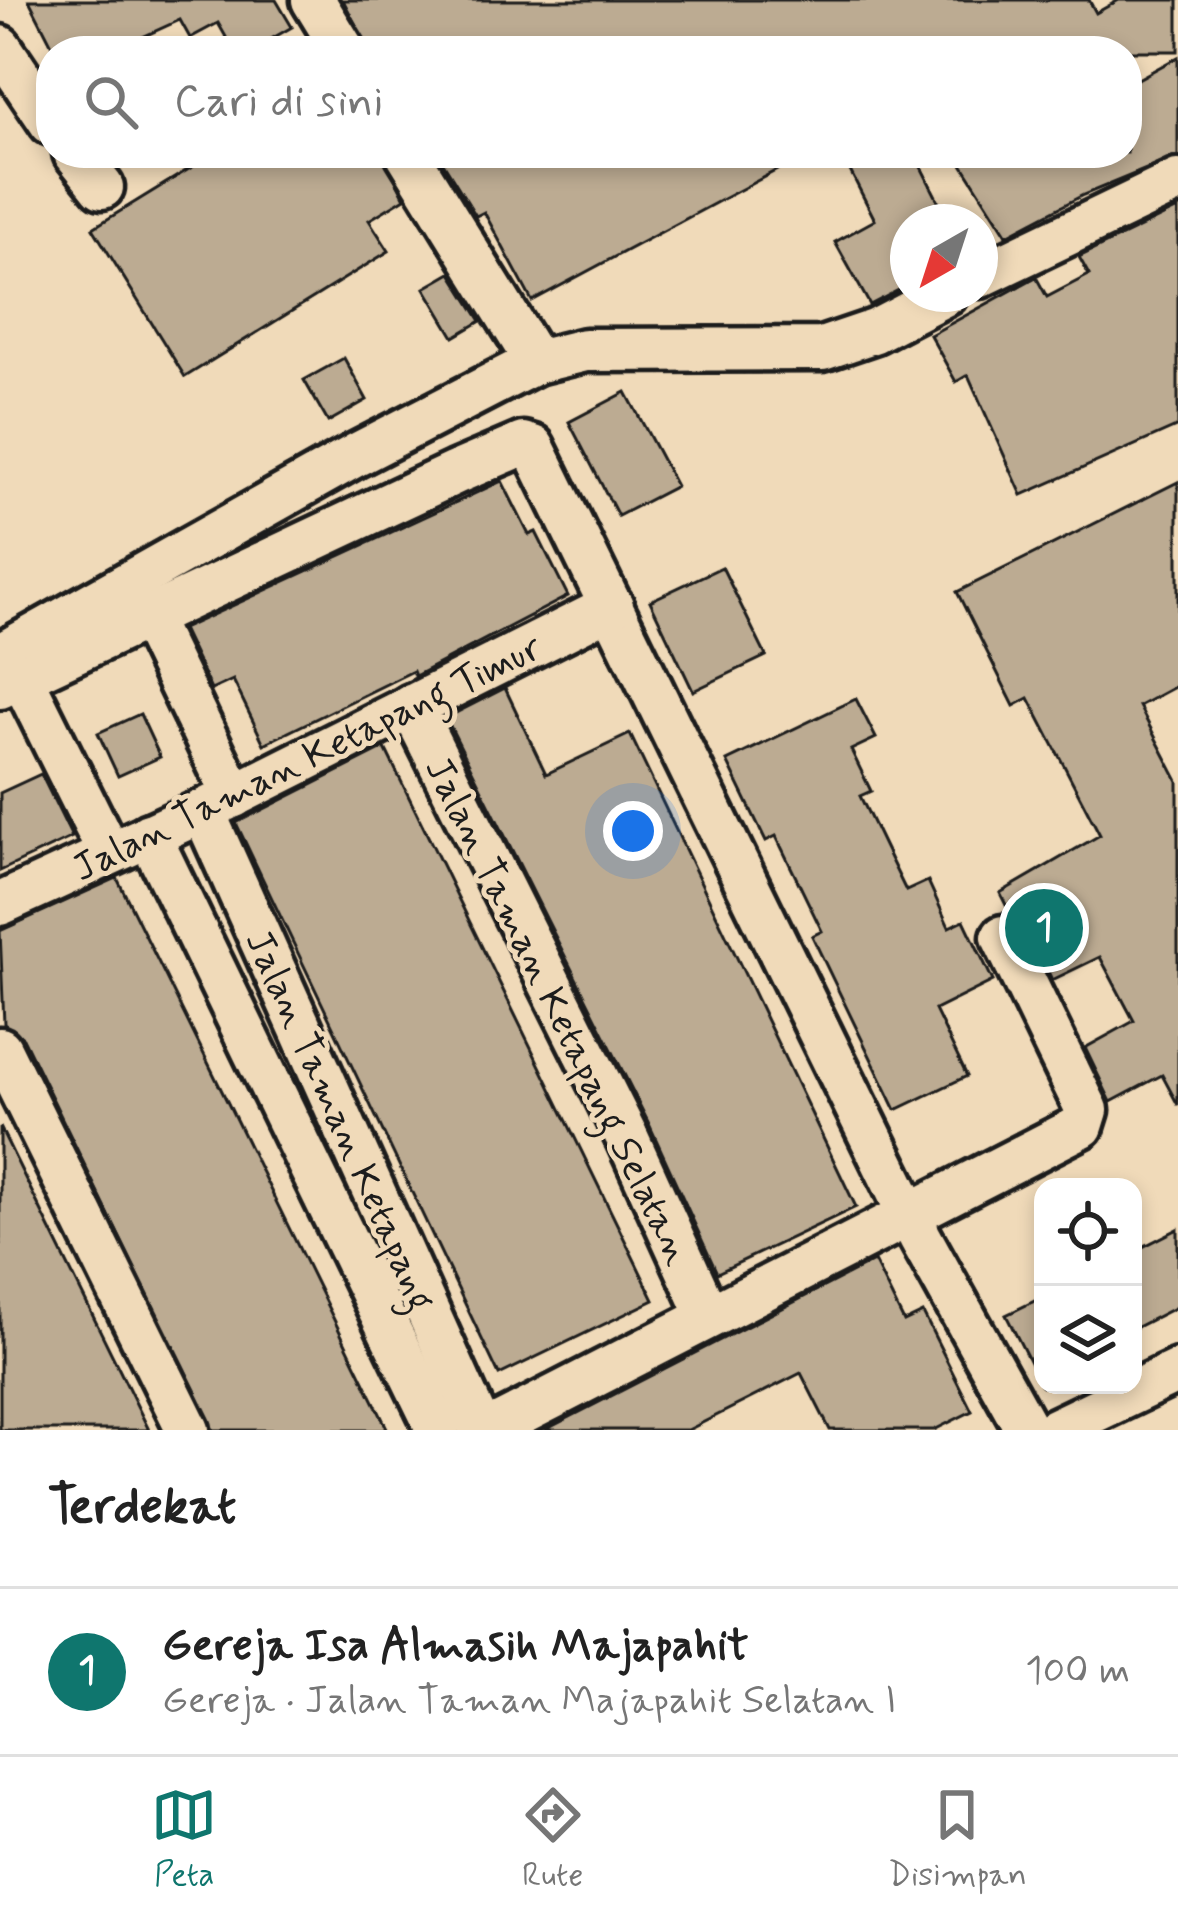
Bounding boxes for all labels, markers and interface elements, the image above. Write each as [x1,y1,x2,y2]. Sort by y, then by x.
search box [36,36,1142,168]
icon: search [78,69,144,135]
text: Cari di sini [174,73,383,132]
north arrow [890,204,998,312]
street label: Jalan Taman Ketapang Timur [65,623,553,898]
street label: Jalan Taman Ketapang Selatan [409,749,702,1275]
your location [603,801,663,861]
pin: 1 [1005,883,1083,973]
street label: Jalan Taman Ketapang [229,923,446,1321]
map controls [1034,1178,1142,1394]
button: locate [1034,1178,1142,1286]
button: layers [1034,1286,1142,1394]
text: Terdekat [48,1475,236,1541]
text: Gereja Isa Almasih Majapahit [162,1617,749,1676]
text: 1 [78,1646,96,1697]
text: 100 m [1025,1646,1130,1697]
text: Gereja · Jalan Taman Majapahit Selatan I [162,1676,896,1727]
tab: Peta [151,1782,217,1898]
tab: Rute [520,1782,586,1898]
tab: Disimpan [888,1782,1027,1898]

